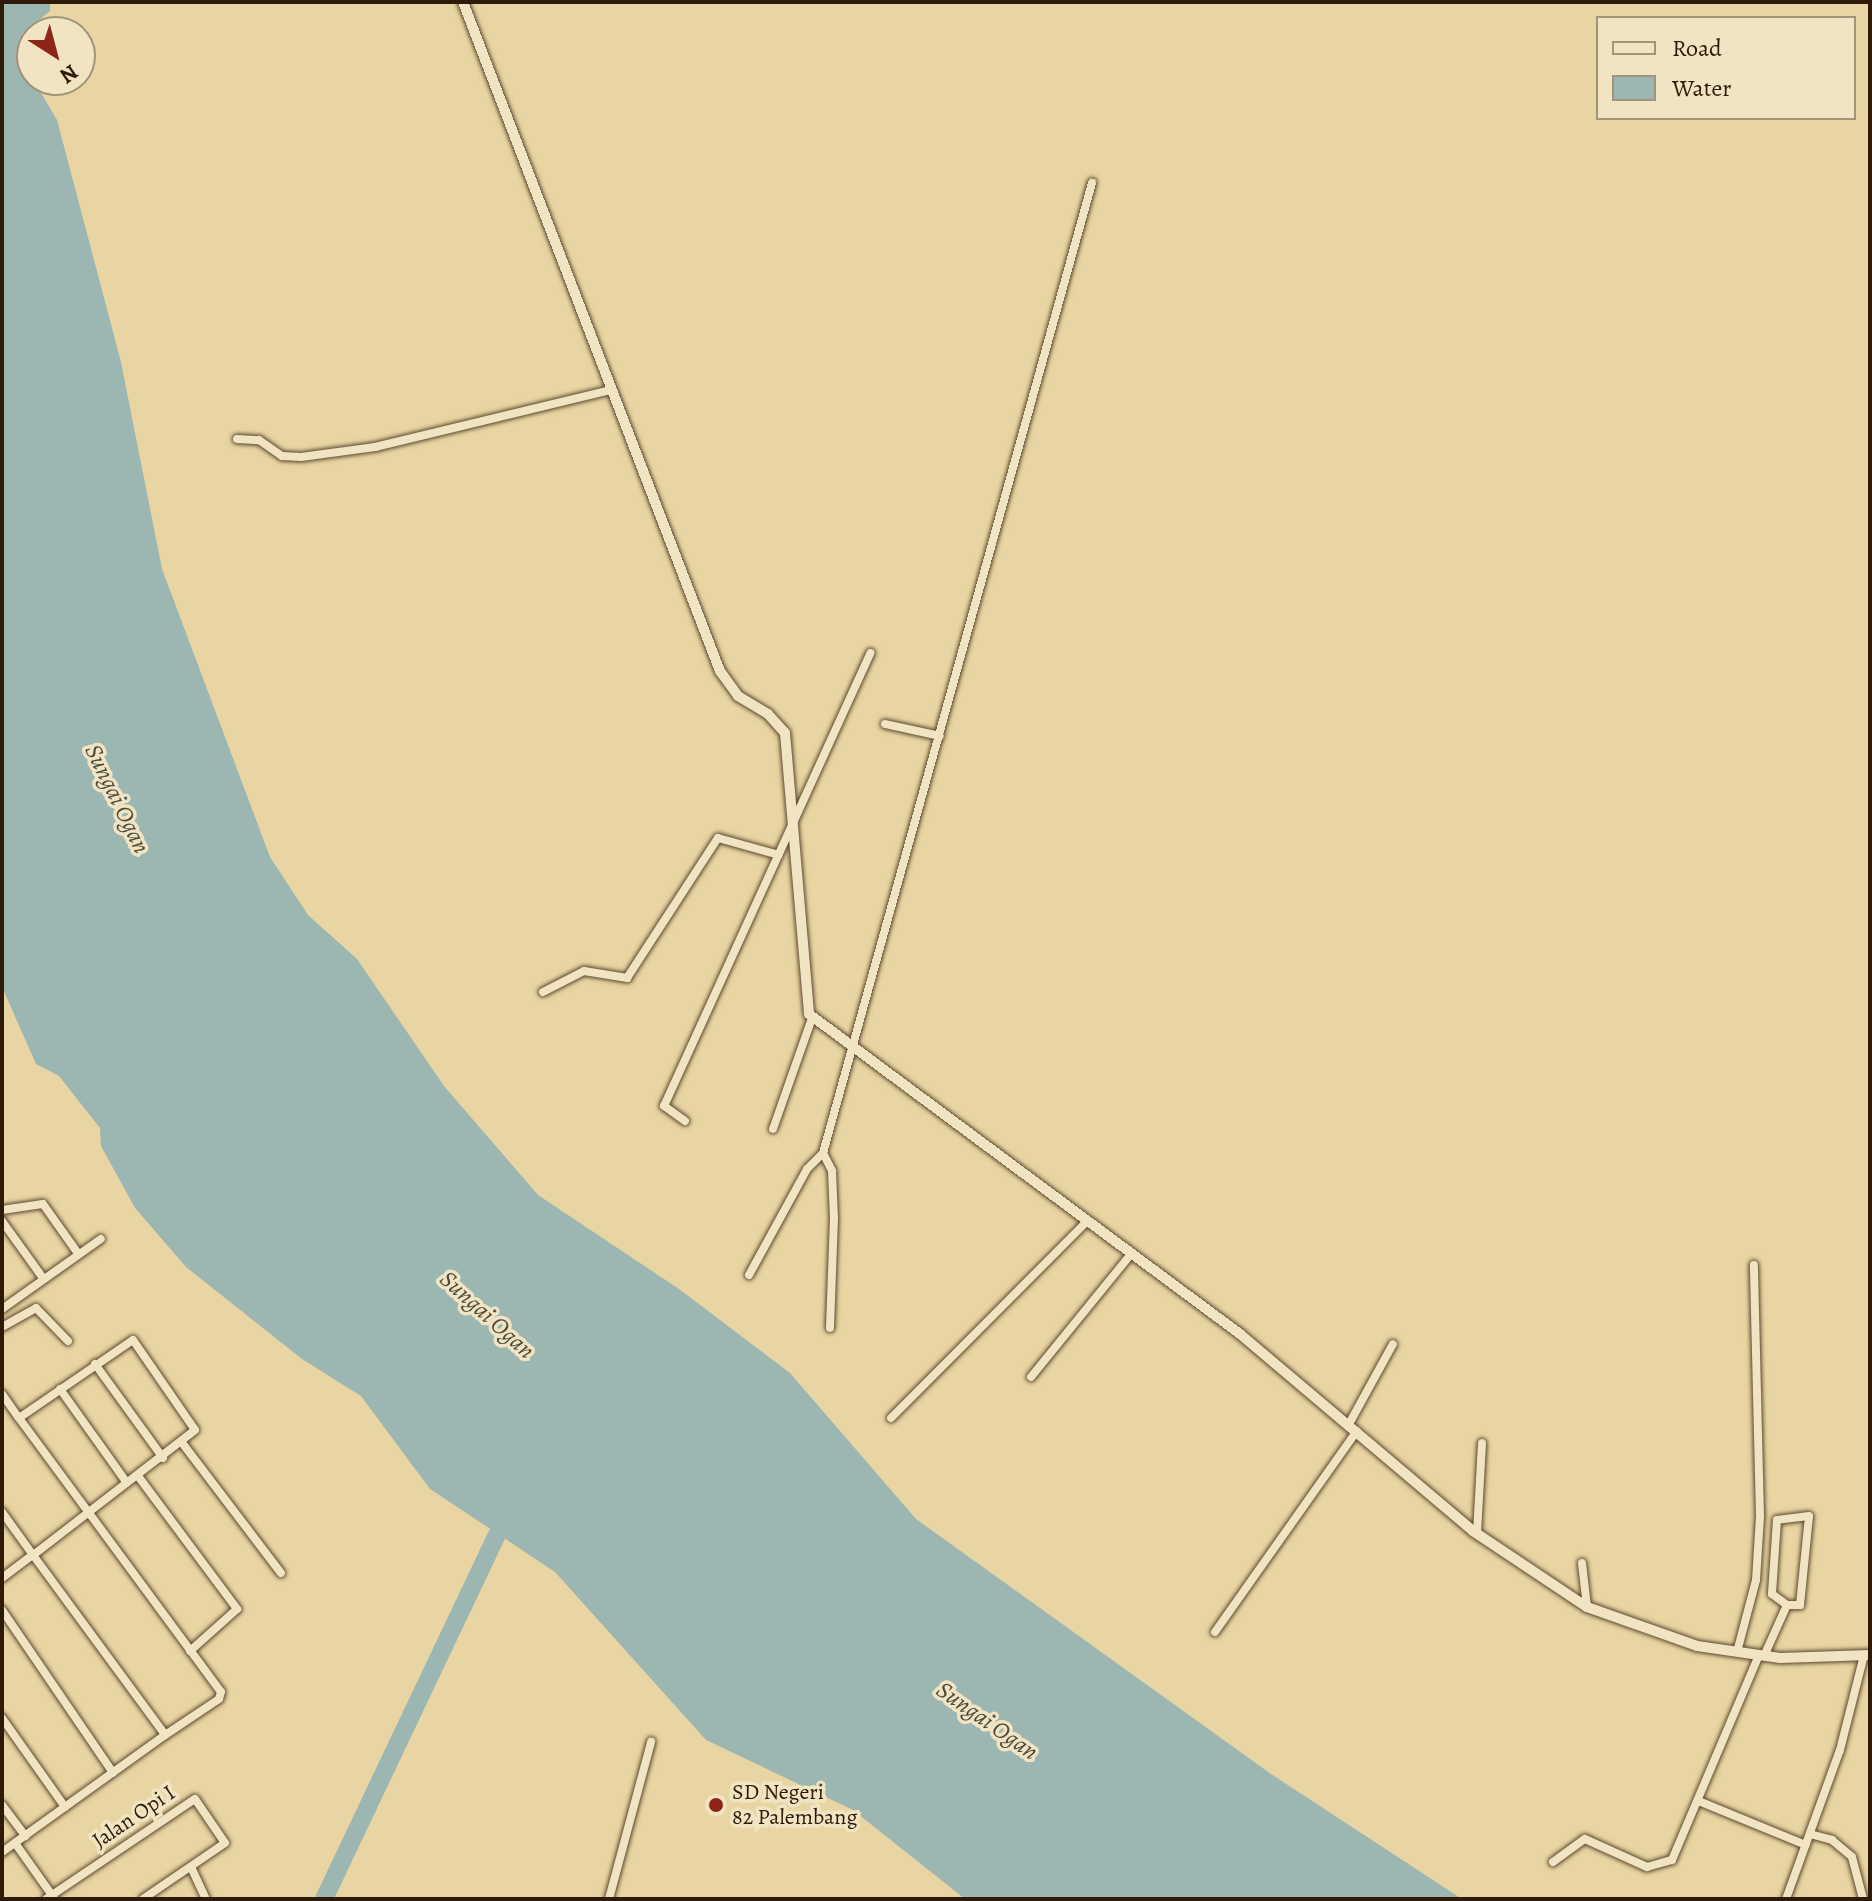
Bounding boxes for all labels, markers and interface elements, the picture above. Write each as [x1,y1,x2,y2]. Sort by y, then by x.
north arrow [16,16,96,96]
legend [1596,16,1856,120]
text: Road [1672,32,1722,64]
text: N [54,57,84,91]
text: Water [1672,72,1732,104]
water label: Sungai Ogan [78,740,156,858]
water label: Sungai Ogan [434,1265,540,1365]
water label: Sungai Ogan [931,1676,1043,1766]
place label: SD Negeri 82 Palembang [732,1779,857,1830]
street label: Jalan Opi I [88,1780,180,1854]
marker: SD Negeri 82 Palembang [707,1796,725,1814]

